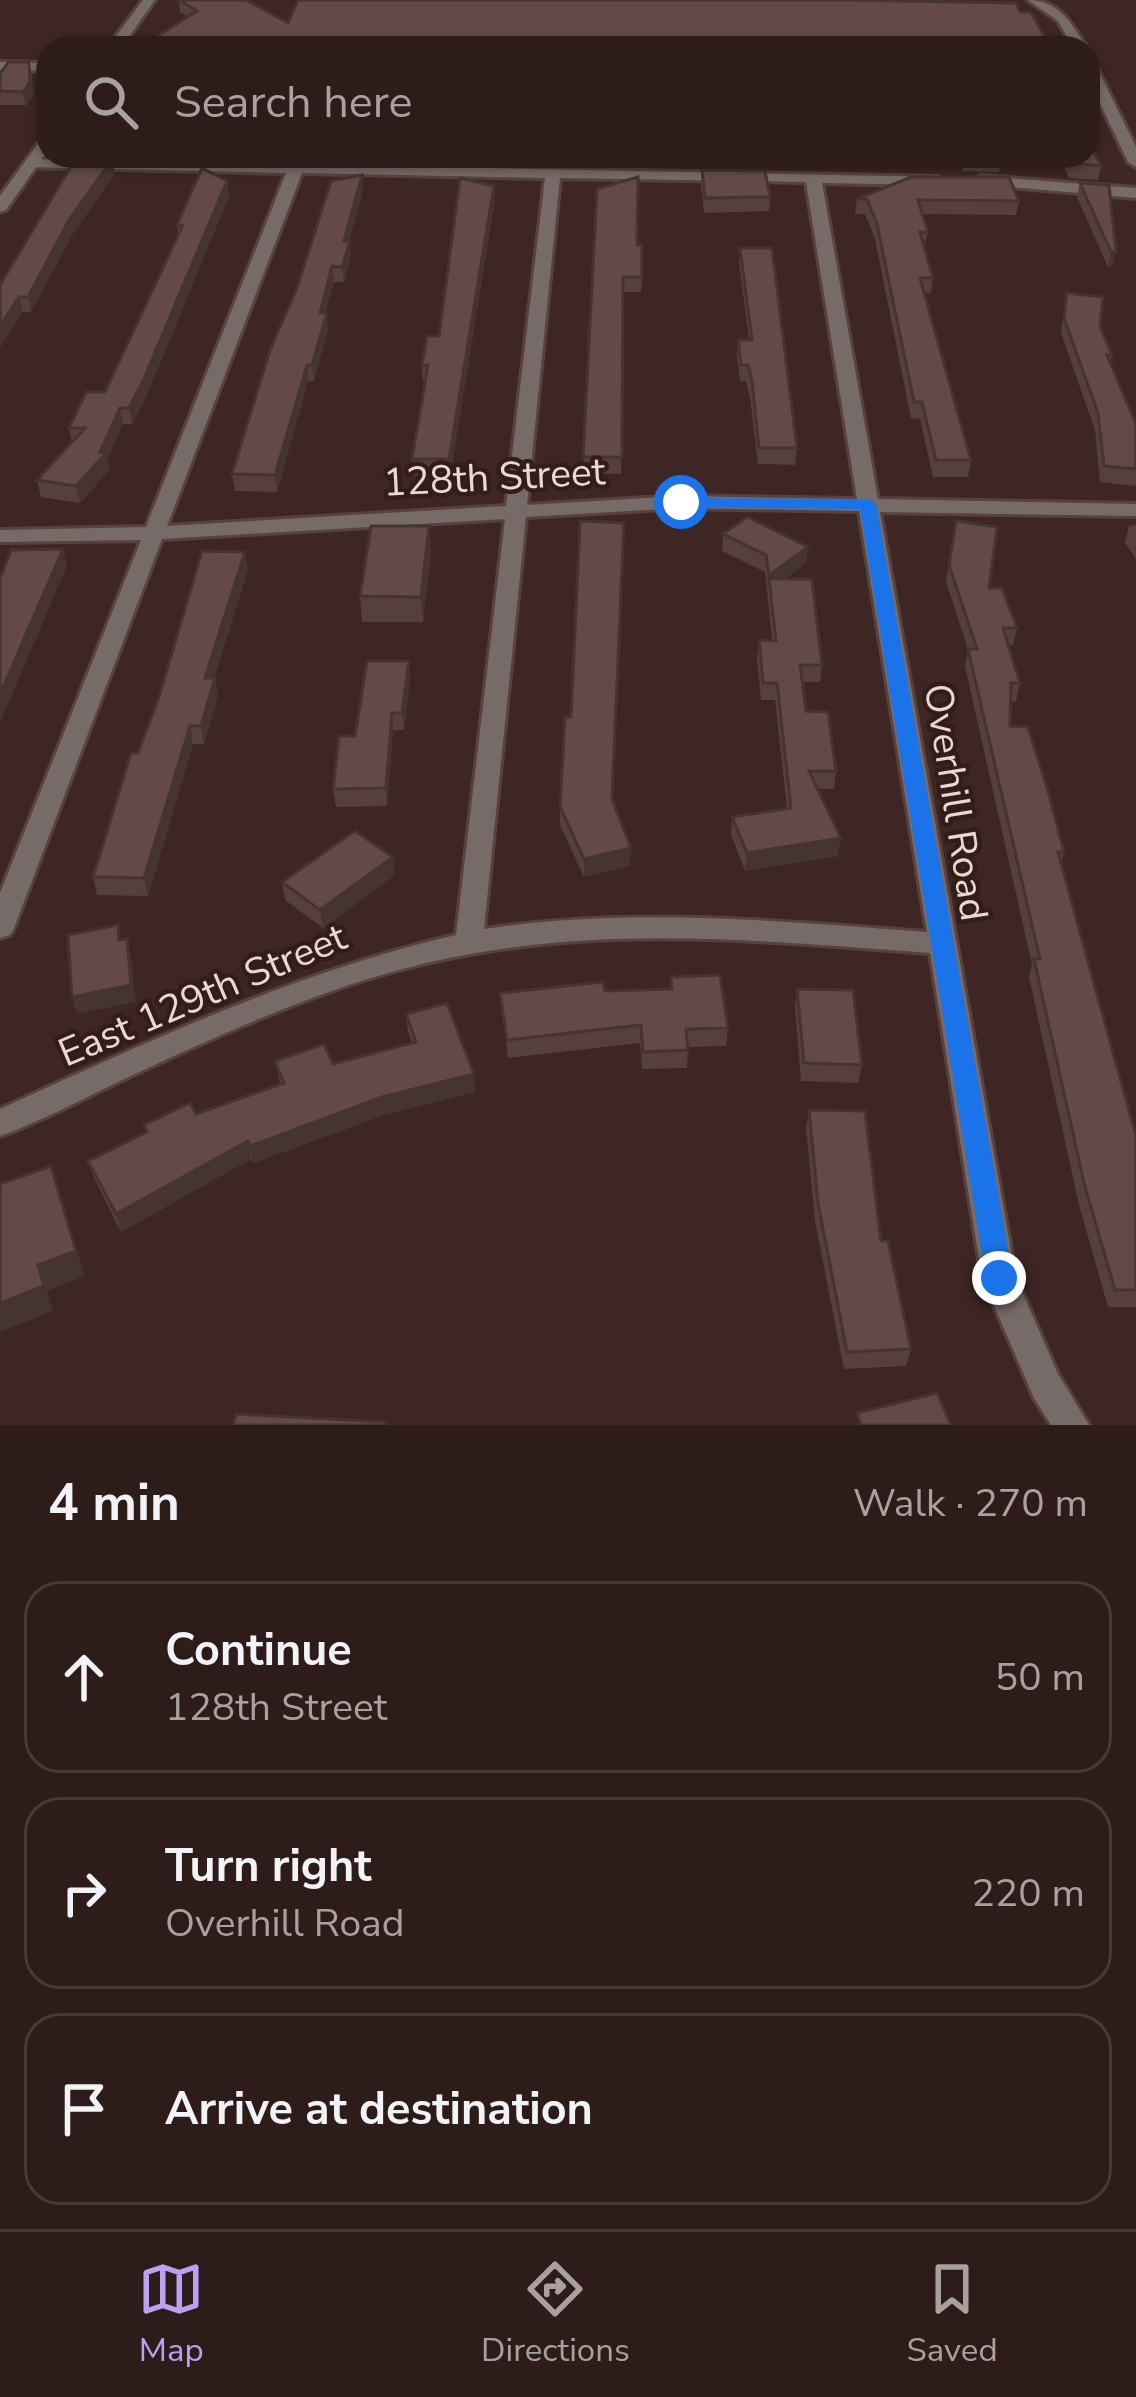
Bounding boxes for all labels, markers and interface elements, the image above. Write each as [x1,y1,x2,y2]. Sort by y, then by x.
search box [36,36,1100,168]
icon: search [78,69,144,135]
text: Search here [174,72,413,133]
street label: 128th Street [382,445,607,510]
route start [654,475,708,529]
street label: Overhill Road [911,680,1000,925]
street label: East 129th Street [51,911,355,1080]
route end [972,1251,1026,1305]
text: 4 min [48,1468,180,1538]
text: Walk · 270 m [853,1477,1088,1530]
text: Continue [165,1620,352,1681]
icon: ahead [51,1644,117,1710]
text: 50 m [995,1651,1085,1704]
text: 128th Street [165,1681,387,1734]
text: Turn right [165,1836,372,1897]
icon: right [51,1860,117,1926]
text: 220 m [971,1867,1085,1920]
text: Overhill Road [165,1897,404,1950]
icon: arrive [51,2076,117,2142]
text: Arrive at destination [165,2079,593,2140]
tab: Map [138,2256,204,2373]
tab: Directions [481,2256,630,2373]
tab: Saved [906,2256,998,2373]

